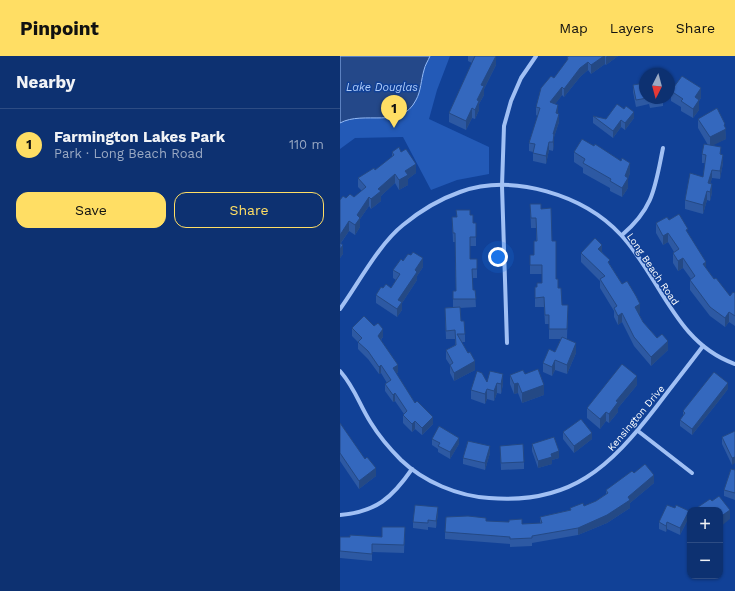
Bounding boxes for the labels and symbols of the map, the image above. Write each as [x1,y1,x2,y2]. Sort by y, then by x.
north arrow [639,68,675,104]
water label: Lake Douglas [346,81,418,94]
pin: 1 [381,95,407,128]
street label: Long Beach Road [625,231,681,307]
your location [488,247,508,267]
street label: Kensington Drive [605,383,667,453]

